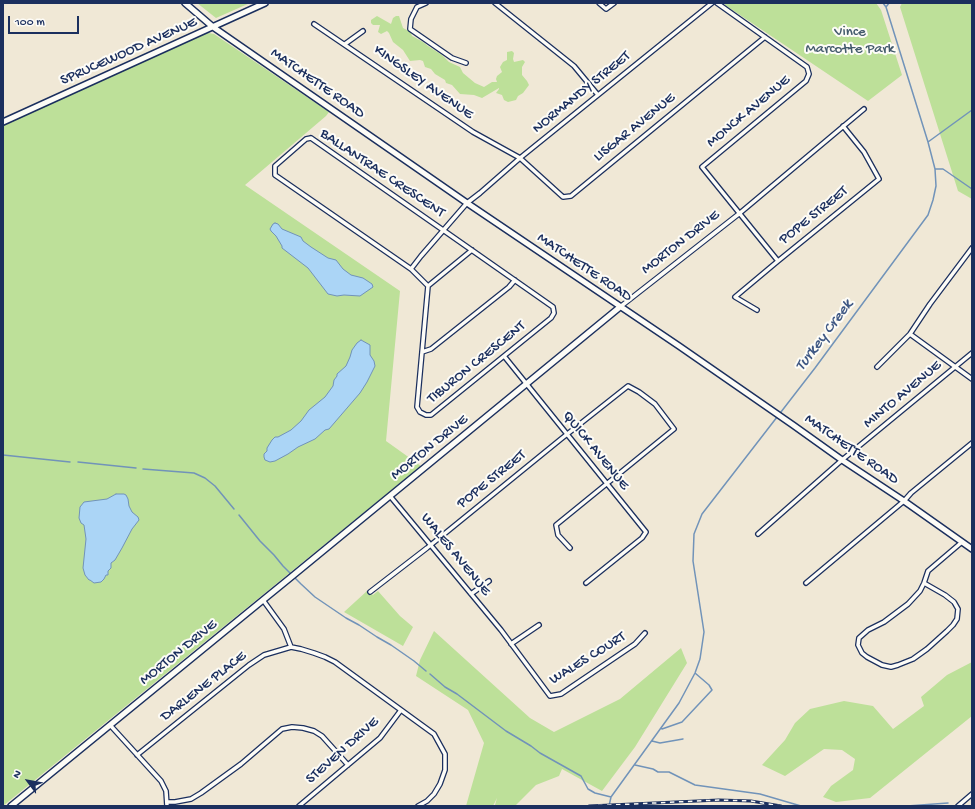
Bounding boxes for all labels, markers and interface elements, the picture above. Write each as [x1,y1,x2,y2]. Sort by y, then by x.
scale bar [10,8,81,34]
street label: SPRUCEWOOD AVENUE [58,14,200,90]
text: 100 m [15,16,45,30]
park label: Vince Marcotte Park [805,24,895,59]
street label: KINGSLEY AVENUE [370,42,476,124]
street label: MATCHETTE ROAD [266,45,368,123]
street label: NORMANDY STREET [529,48,635,138]
street label: MONCK AVENUE [704,72,794,152]
street label: LISGAR AVENUE [590,90,680,166]
street label: BALLANTRAE CRESCENT [316,125,448,223]
street label: POPE STREET [776,183,852,249]
street label: MORTON DRIVE [638,207,724,279]
street label: MATCHETTE ROAD [533,229,635,307]
water label: Turkey Creek [792,297,858,375]
street label: TIBURON CRESCENT [424,318,530,408]
street label: MINTO AVENUE [860,357,946,433]
street label: QUICK AVENUE [558,408,632,494]
street label: MORTON DRIVE [388,411,472,485]
street label: MATCHETTE ROAD [800,411,902,489]
street label: POPE STREET [454,447,530,513]
street label: WALES AVENUE [416,510,494,600]
street label: MORTON DRIVE [137,616,221,690]
street label: WALES COURT [547,628,629,690]
street label: DARLENE PLACE [157,648,251,726]
street label: STEVEN DRIVE [303,714,383,788]
north arrow [8,761,48,801]
text: N [11,768,25,781]

